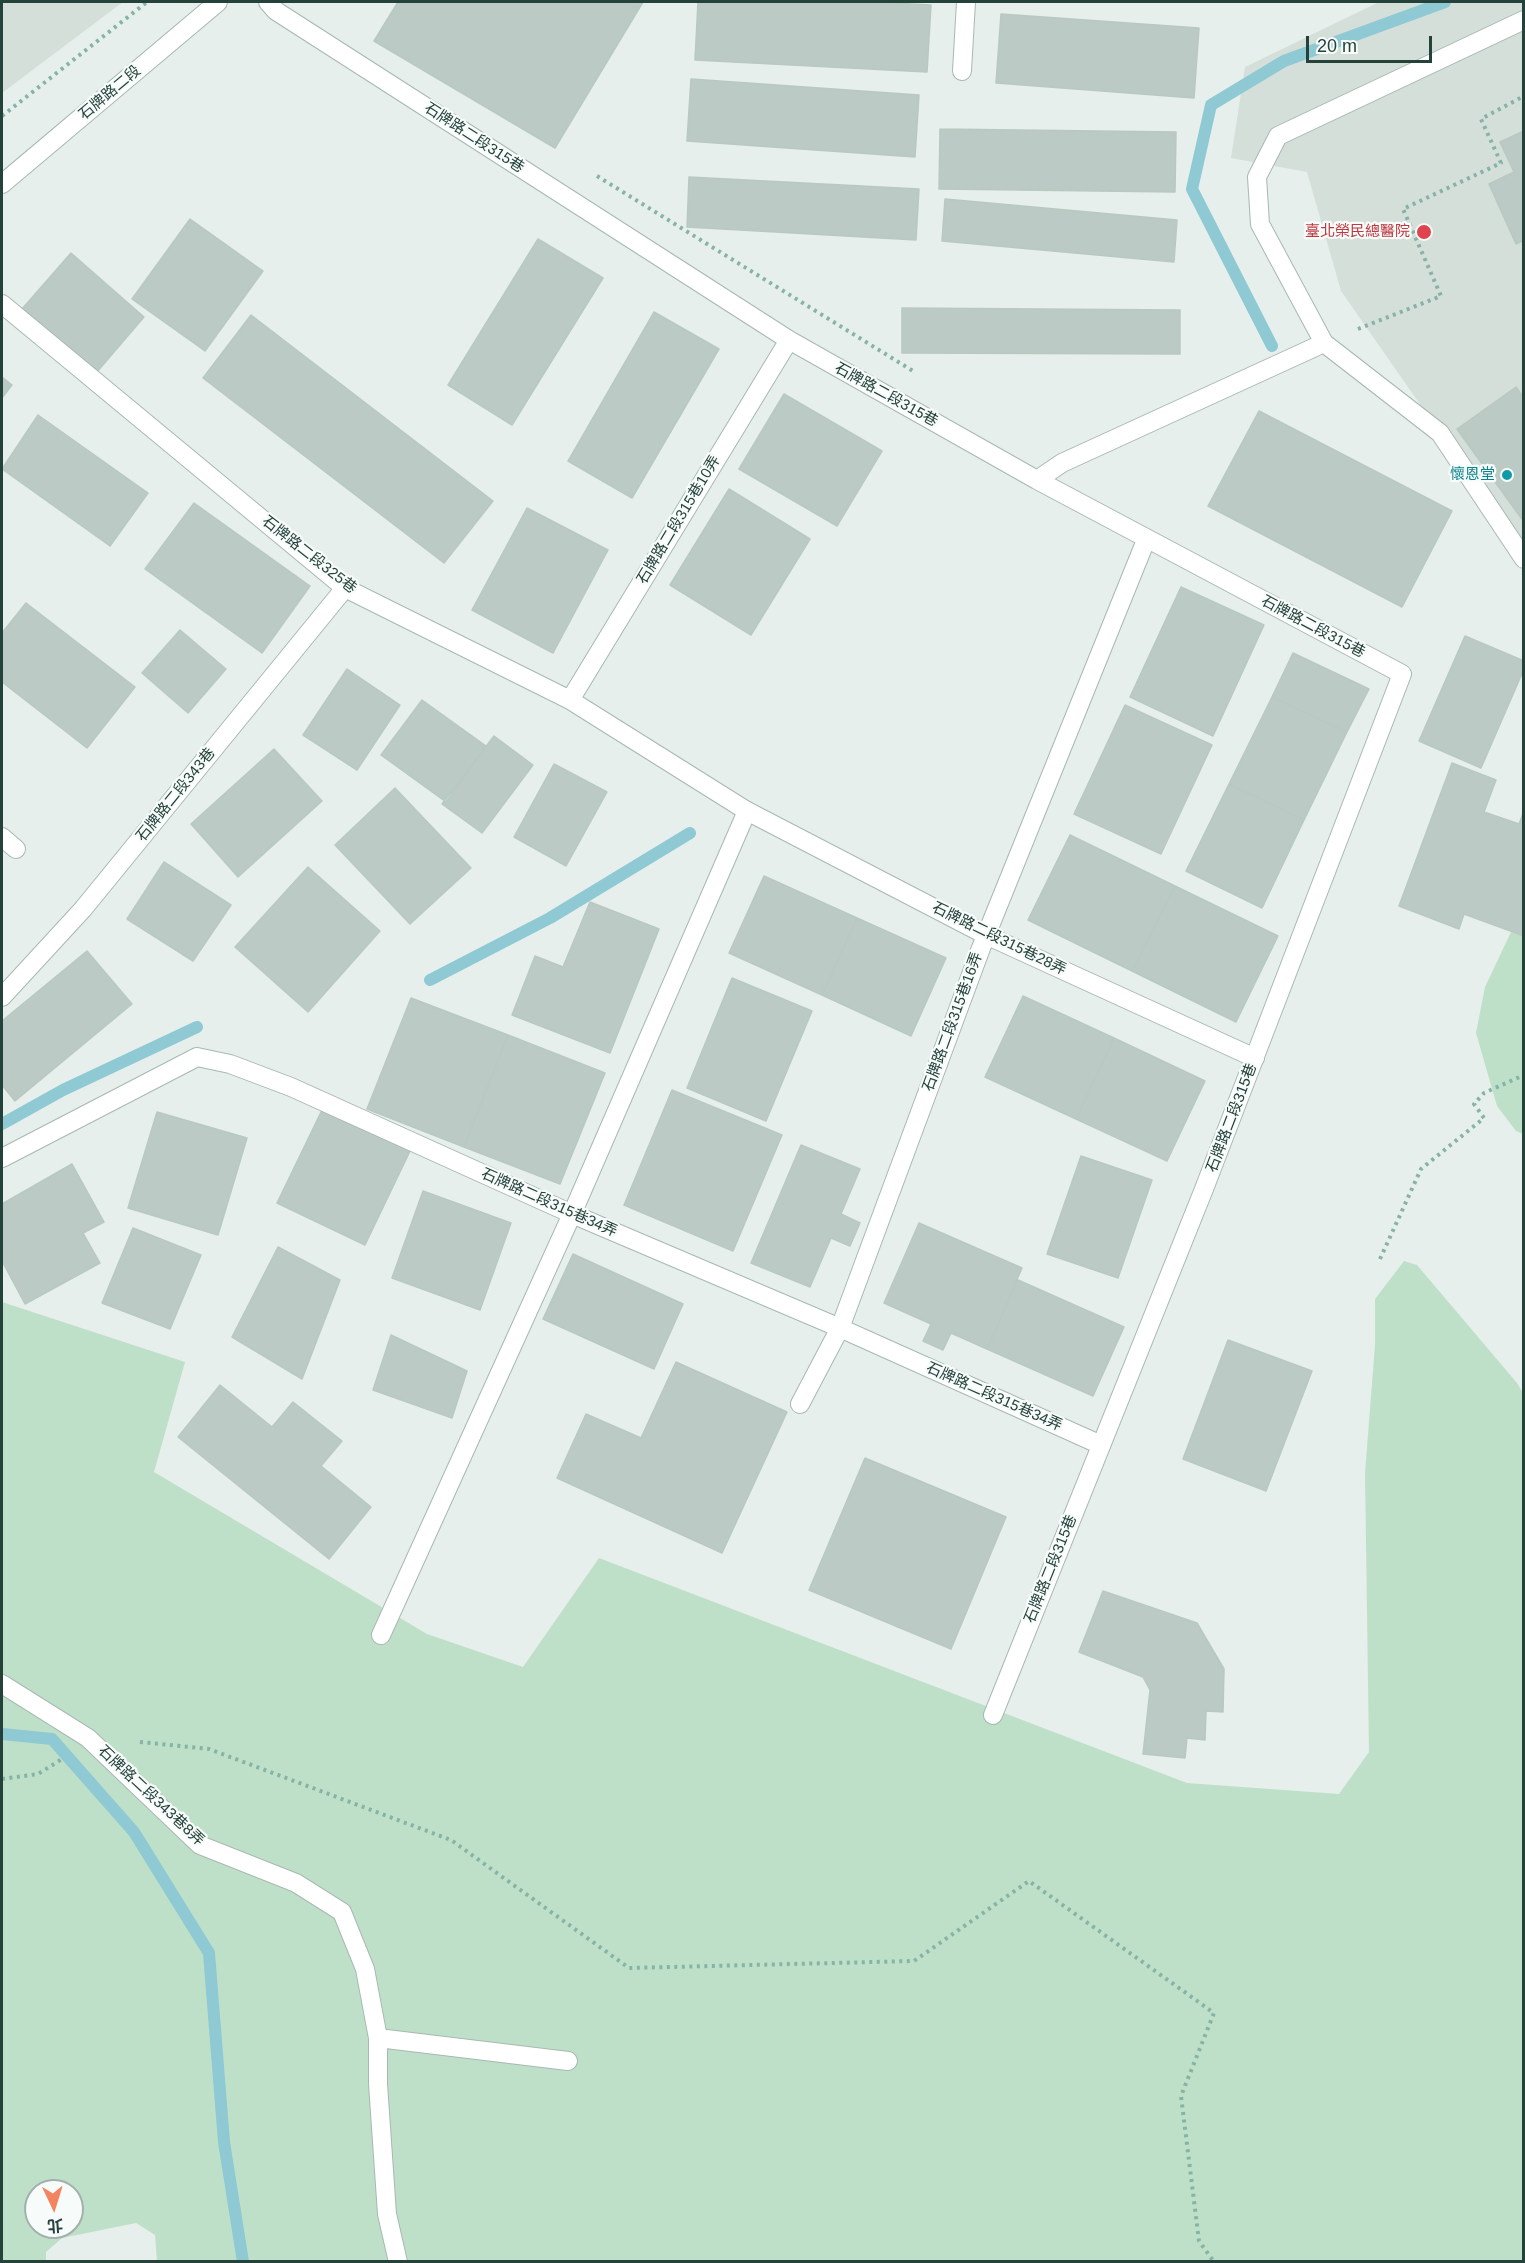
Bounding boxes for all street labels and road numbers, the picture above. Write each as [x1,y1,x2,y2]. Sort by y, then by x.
street label: 石牌路二段 [75,62,145,124]
street label: 石牌路二段315巷 [421,99,527,177]
street label: 石牌路二段315巷 [831,359,941,431]
street label: 石牌路二段315巷10弄 [634,452,724,588]
street label: 石牌路二段325巷 [258,512,360,598]
street label: 石牌路二段315巷 [1258,592,1368,662]
street label: 石牌路二段343巷 [133,745,219,845]
street label: 石牌路二段315巷28弄 [929,899,1069,979]
street label: 石牌路二段315巷16弄 [919,950,987,1094]
street label: 石牌路二段315巷 [1203,1061,1261,1175]
street label: 石牌路二段315巷34弄 [478,1165,620,1241]
street label: 石牌路二段315巷34弄 [923,1359,1065,1435]
street label: 石牌路二段315巷 [1021,1512,1081,1626]
street label: 石牌路二段343巷8弄 [94,1742,208,1850]

